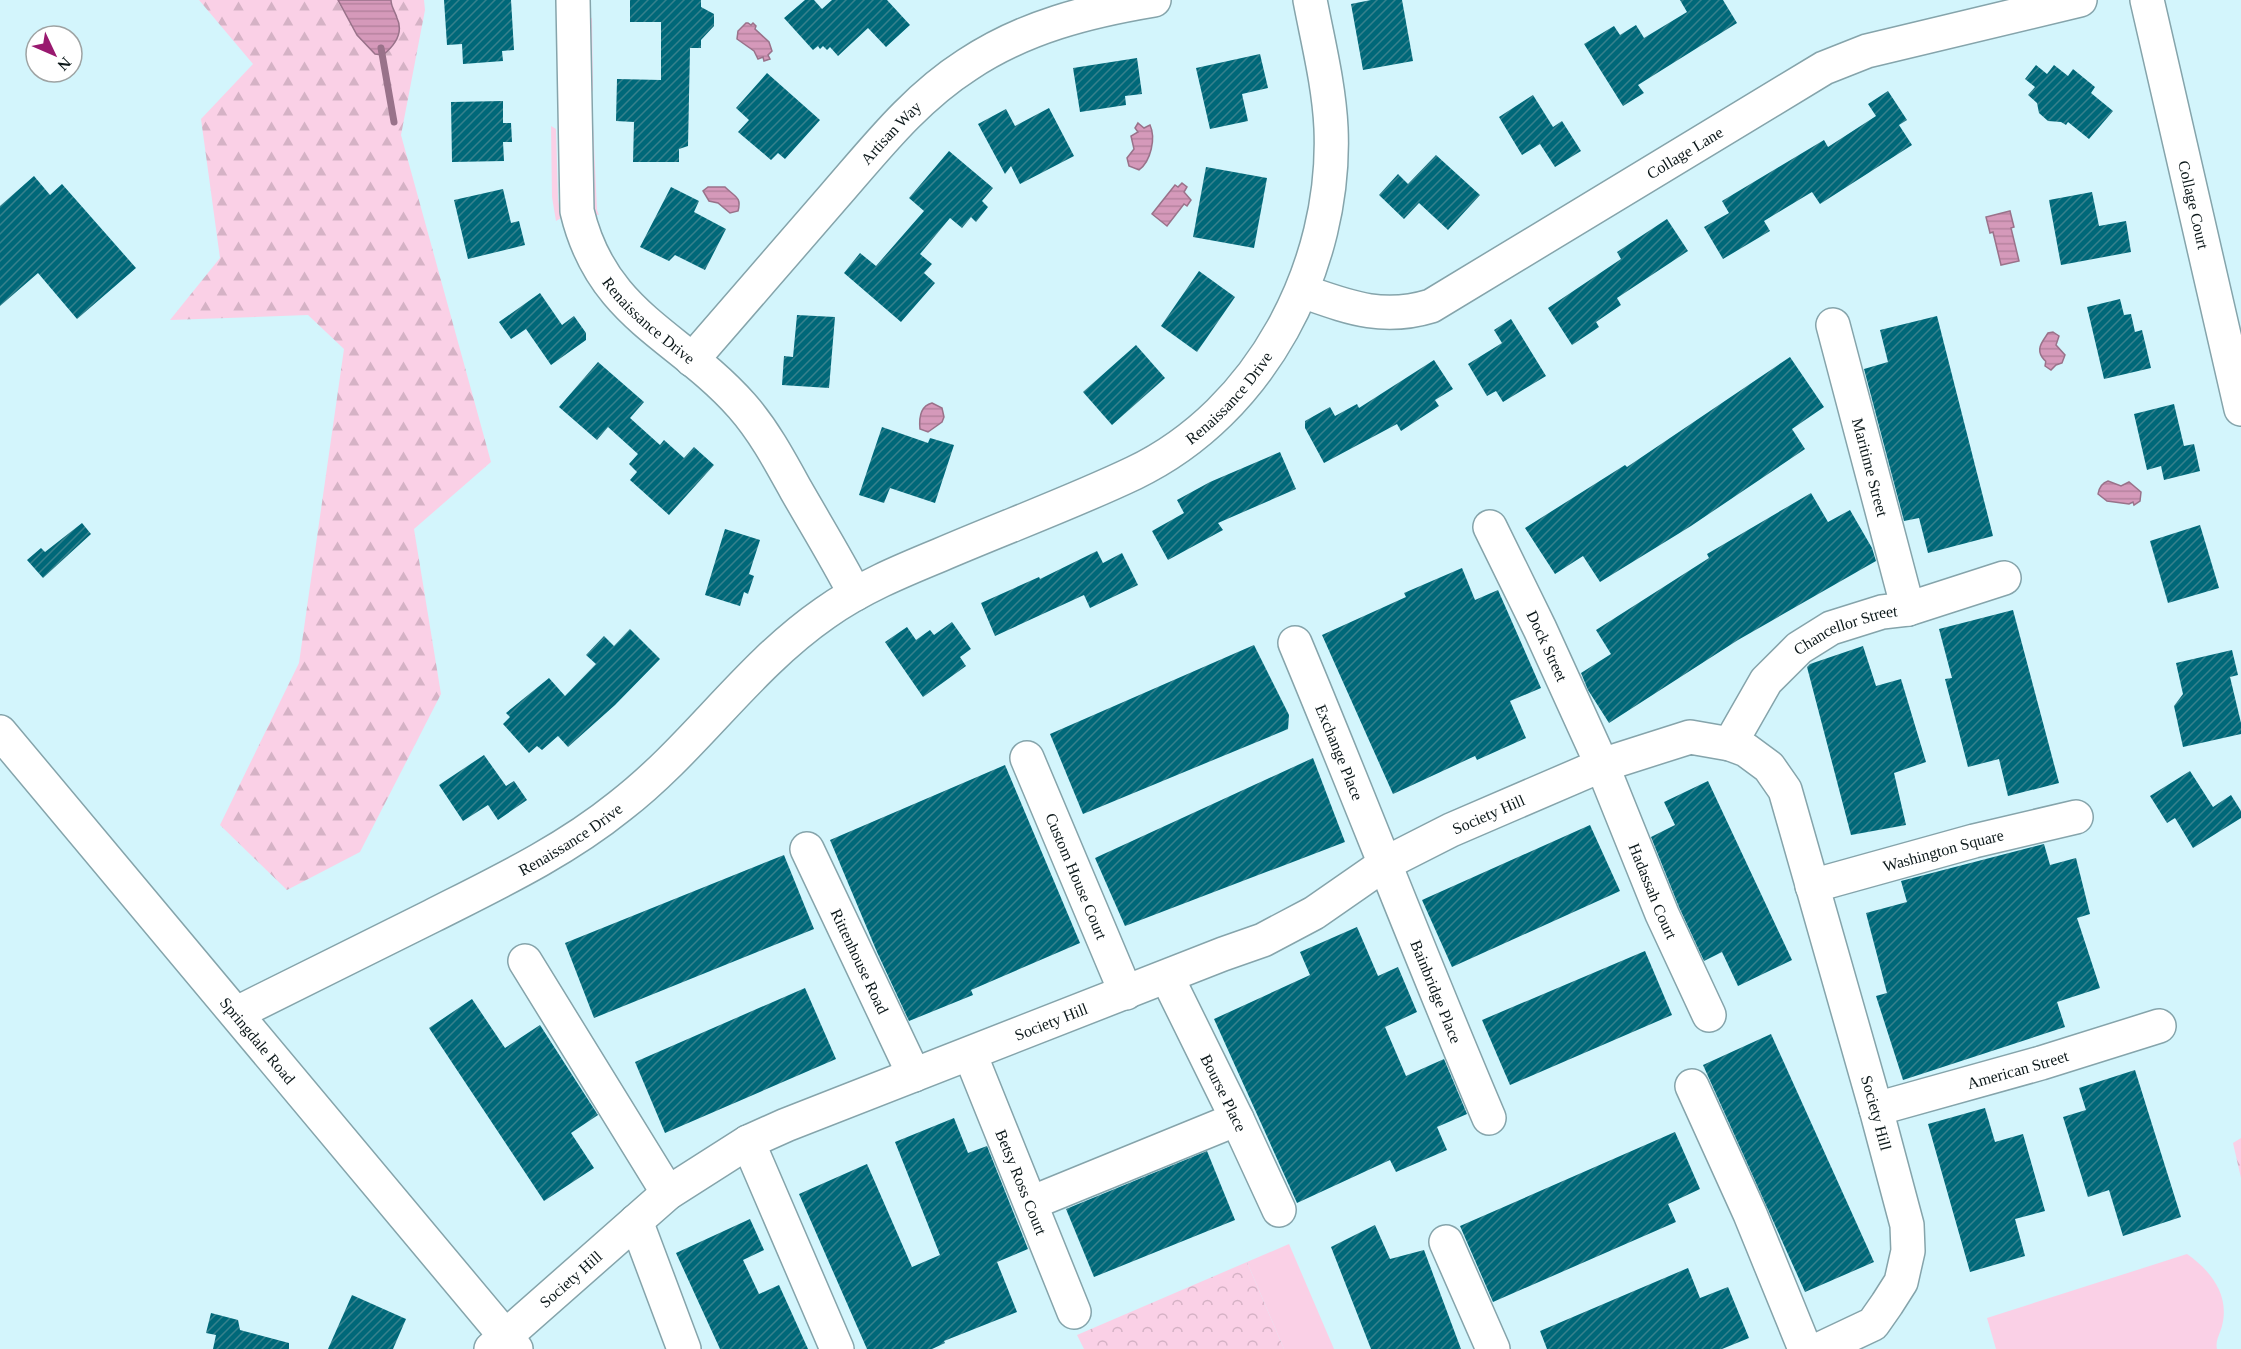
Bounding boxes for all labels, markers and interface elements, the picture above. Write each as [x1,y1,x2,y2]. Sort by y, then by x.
north arrow [24,24,84,84]
text: N [54,54,75,74]
street label: Artisan Way [858,98,925,168]
street label: Collage Lane [1644,123,1726,182]
street label: Collage Court [2175,159,2212,251]
street label: Renaissance Drive [599,274,698,367]
street label: Renaissance Drive [1182,349,1276,448]
street label: Maritime Street [1849,416,1891,519]
street label: Chancellor Street [1790,602,1899,658]
street label: Dock Street [1523,608,1571,685]
street label: Exchange Place [1312,702,1366,803]
street label: Society Hill [1450,791,1528,837]
street label: Renaissance Drive [516,800,625,879]
street label: Custom House Court [1042,811,1111,942]
street label: Washington Square [1881,826,2005,875]
street label: Hadassah Court [1625,841,1681,942]
street label: Rittenhouse Road [827,906,892,1017]
street label: Bainbridge Place [1407,938,1465,1046]
street label: Springdale Road [217,994,298,1087]
street label: Society Hill [1012,1000,1091,1044]
street label: American Street [1965,1047,2071,1092]
street label: Bourse Place [1197,1051,1250,1134]
street label: Society Hill [1858,1074,1895,1153]
street label: Betsy Ross Court [992,1127,1050,1238]
street label: Society Hill [536,1247,606,1311]

